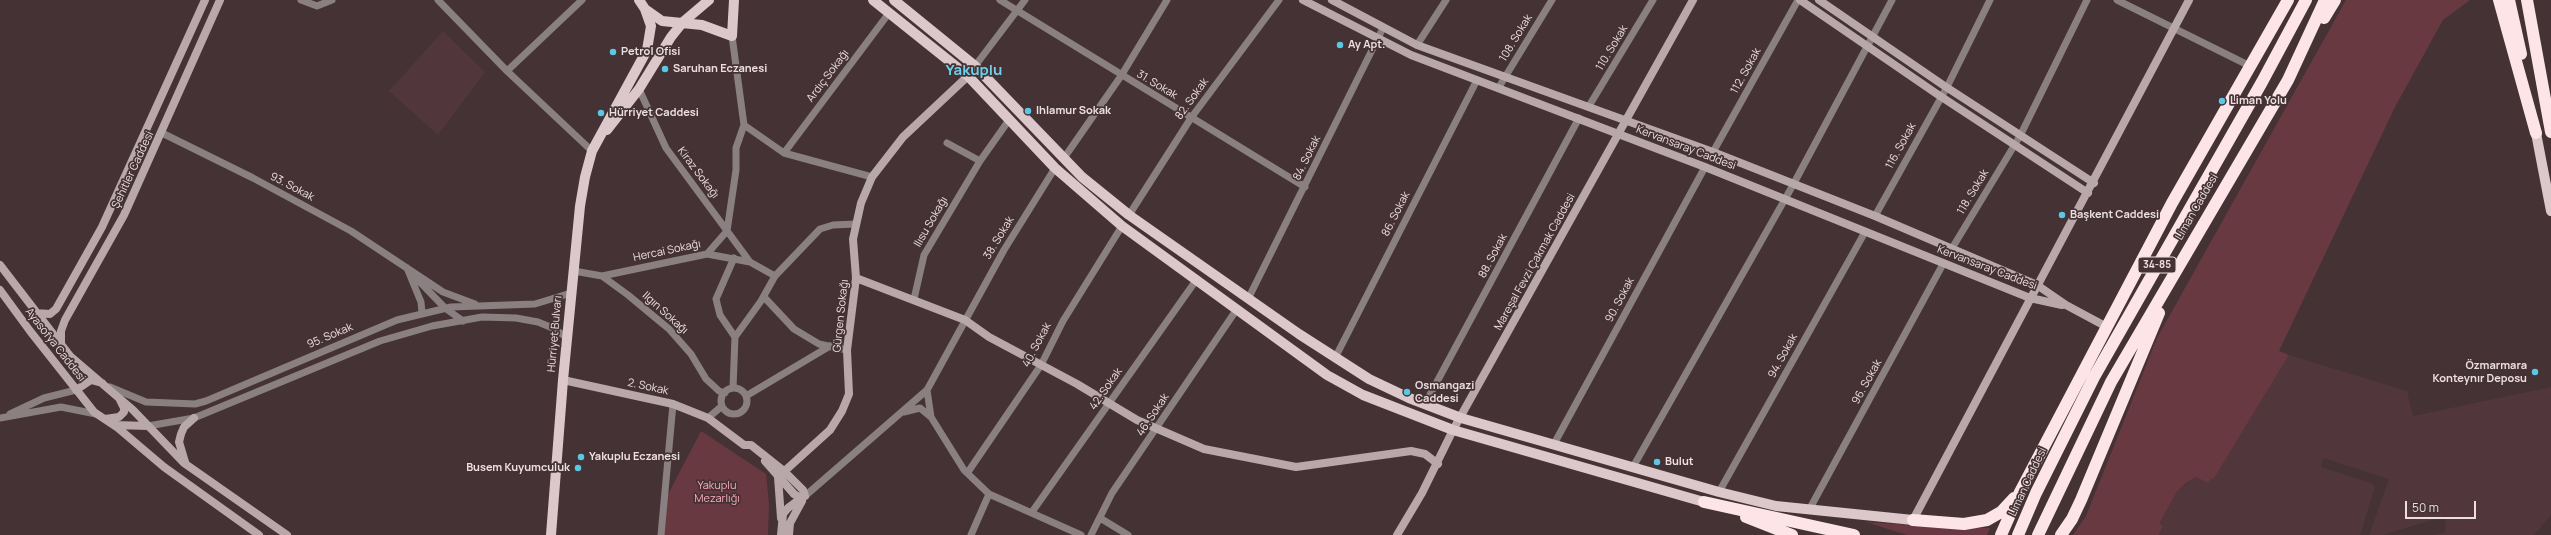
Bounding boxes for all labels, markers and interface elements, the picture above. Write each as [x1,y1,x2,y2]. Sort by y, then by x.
street label: 108. Sokak [1497,12,1535,64]
street label: 110. Sokak [1593,23,1631,73]
place label: Ay Apt. [1348,38,1385,52]
marker: Ay Apt. [1335,40,1345,50]
place label: Petrol Ofisi [621,45,680,59]
street label: 112. Sokak [1728,46,1764,96]
marker: Petrol Ofisi [608,47,618,57]
street label: Ardıç Sokağı [804,47,852,105]
place label: Saruhan Eczanesi [673,62,767,76]
district label: Yakuplu [946,62,1002,80]
marker: Saruhan Eczanesi [660,64,670,74]
street label: 31. Sokak [1134,68,1180,102]
street label: 82. Sokak [1173,76,1211,122]
place label: Liman Yolu [2230,94,2287,108]
marker: Liman Yolu [2217,96,2227,106]
place label: Ihlamur Sokak [1036,104,1111,118]
place label: Hürriyet Caddesi [609,106,699,120]
marker: Ihlamur Sokak [1023,106,1033,116]
marker: Hürriyet Caddesi [596,108,606,118]
street label: 116. Sokak [1883,121,1919,171]
street label: Kervansaray Caddesi [1634,123,1738,173]
street label: Şehitler Caddesi [109,129,157,211]
street label: 84. Sokak [1291,134,1323,182]
street label: Kiraz Sokağı [674,145,722,201]
street label: 118. Sokak [1954,167,1992,217]
street label: 93. Sokak [268,170,316,204]
street label: Liman Caddesi [2173,172,2221,242]
street label: 86. Sokak [1379,189,1413,239]
street label: Mareşal Fevzi Çakmak Caddesi [1492,191,1578,333]
street label: Ilısu Sokağı [911,194,951,250]
place label: Başkent Caddesi [2070,208,2159,222]
marker: Başkent Caddesi [2057,210,2067,220]
street label: 38. Sokak [981,214,1017,262]
street label: 88. Sokak [1476,232,1510,280]
street label: Hercai Sokağı [632,237,702,265]
street label: Kervansaray Caddesi [1935,243,2039,293]
road number: 34-85 [2138,257,2176,273]
street label: 90. Sokak [1603,275,1637,325]
street label: Gürgen Sokağı [831,279,851,353]
street label: Ilgın Sokağı [639,289,691,337]
street label: Hürriyet Bulvarı [545,295,565,373]
street label: Ayasofya Caddesi [22,305,88,385]
street label: 95. Sokak [305,320,355,352]
street label: 40. Sokak [1020,320,1054,370]
street label: 94. Sokak [1765,332,1801,380]
street label: 96. Sokak [1849,357,1885,407]
place label: Özmarmara Konteynır Deposu [2433,359,2527,385]
street label: 42. Sokak [1087,366,1125,412]
marker: Özmarmara Konteynır Deposu [2530,367,2540,377]
street label: 2. Sokak [626,376,670,398]
place label: Osmangazi Caddesi [1415,379,1474,405]
marker: Osmangazi Caddesi [1402,387,1412,397]
street label: 46. Sokak [1134,391,1172,439]
street label: Liman Caddesi [2006,446,2050,518]
place label: Yakuplu Eczanesi [589,450,680,464]
marker: Yakuplu Eczanesi [576,452,586,462]
place label: Bulut [1665,455,1694,469]
marker: Bulut [1652,457,1662,467]
place label: Busem Kuyumculuk [466,461,570,475]
marker: Busem Kuyumculuk [573,463,583,473]
park label: Yakuplu Mezarlığı [694,479,740,505]
scale bar [2407,493,2478,519]
text: 50 m [2412,499,2439,516]

